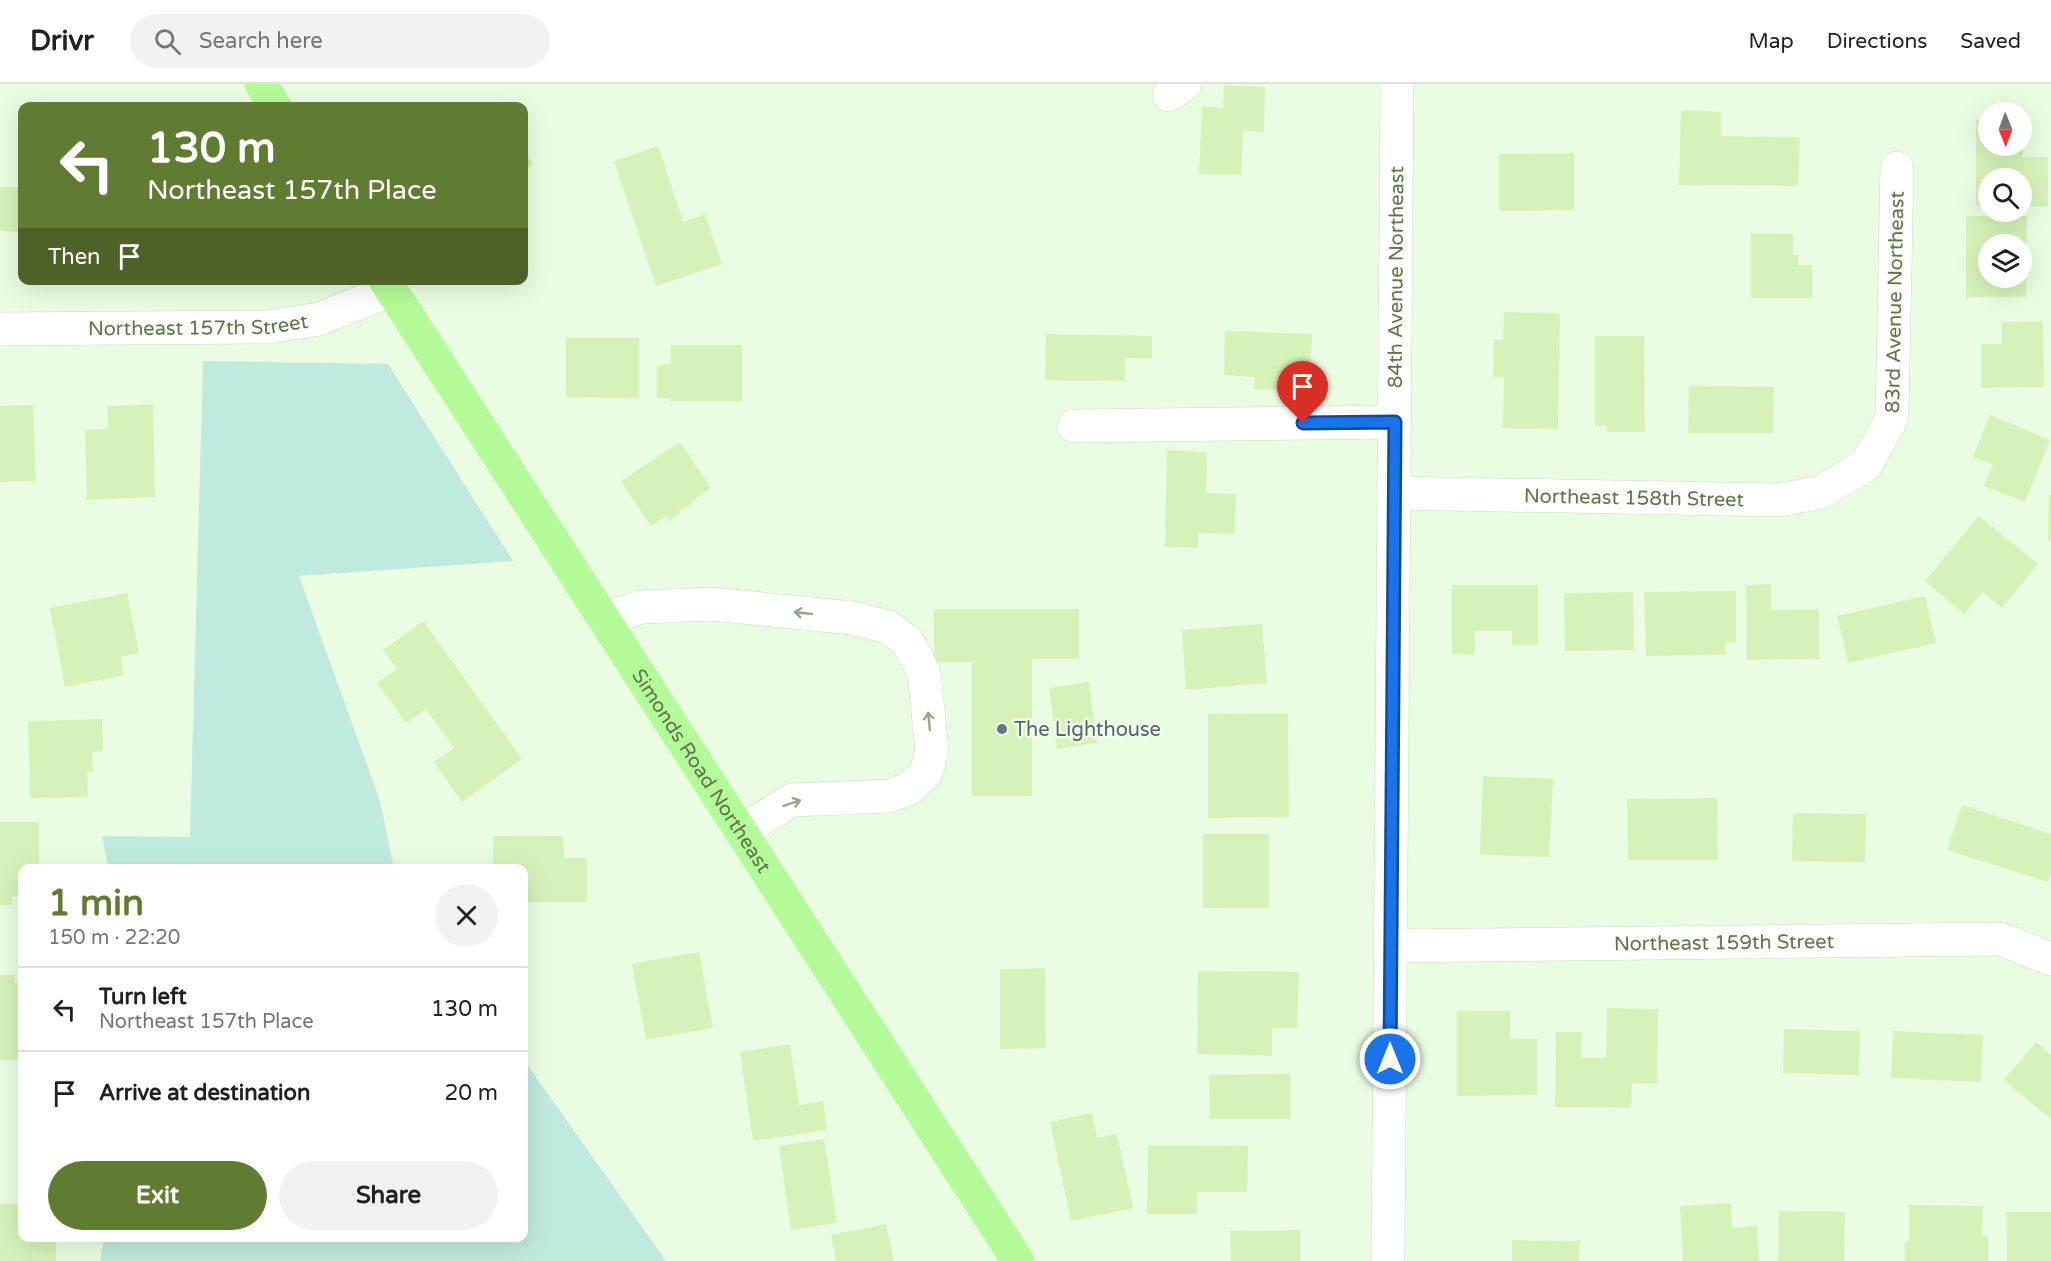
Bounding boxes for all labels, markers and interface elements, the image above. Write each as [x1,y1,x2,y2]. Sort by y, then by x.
search box [130,14,550,68]
text: Drivr [30,24,94,58]
icon: search [151,25,184,58]
text: Search here [199,28,323,54]
text: Map [1748,29,1794,54]
text: Directions [1827,29,1927,54]
text: Saved [1960,29,2021,54]
north arrow [1978,102,2032,156]
map controls [1978,102,2032,288]
text: 130 m [147,123,276,174]
icon: left [48,126,126,204]
street label: 84th Avenue Northeast [1384,165,1409,388]
button: search [1978,168,2032,222]
text: Northeast 157th Place [147,174,437,207]
street label: 83rd Avenue Northeast [1881,190,1910,413]
button: layers [1978,234,2032,288]
icon: arrive [113,240,146,273]
text: Then [48,244,101,270]
street label: Northeast 157th Street [88,310,310,341]
pin [1277,361,1328,423]
icon: arrive [1286,370,1319,403]
street label: Northeast 158th Street [1524,484,1745,512]
one-way arrow [794,607,813,618]
street label: Simonds Road Northeast [626,665,776,878]
one-way arrow [923,712,934,732]
place label: The Lighthouse [1014,718,1161,742]
marker: The Lighthouse [995,722,1009,736]
one-way arrow [782,797,801,808]
text: 1 min [48,882,144,925]
button: close [435,884,498,947]
text: 150 m · 22:20 [48,926,180,950]
street label: Northeast 159th Street [1614,930,1835,956]
text: Turn left [99,984,187,1010]
icon: left [48,993,81,1026]
text: 130 m [431,996,498,1022]
text: Northeast 157th Place [99,1010,313,1034]
position arrow [1358,1027,1422,1091]
icon: arrive [48,1077,81,1110]
text: Arrive at destination [99,1080,310,1106]
text: 20 m [444,1080,498,1106]
button: Exit [48,1161,267,1230]
button: Share [279,1161,498,1230]

